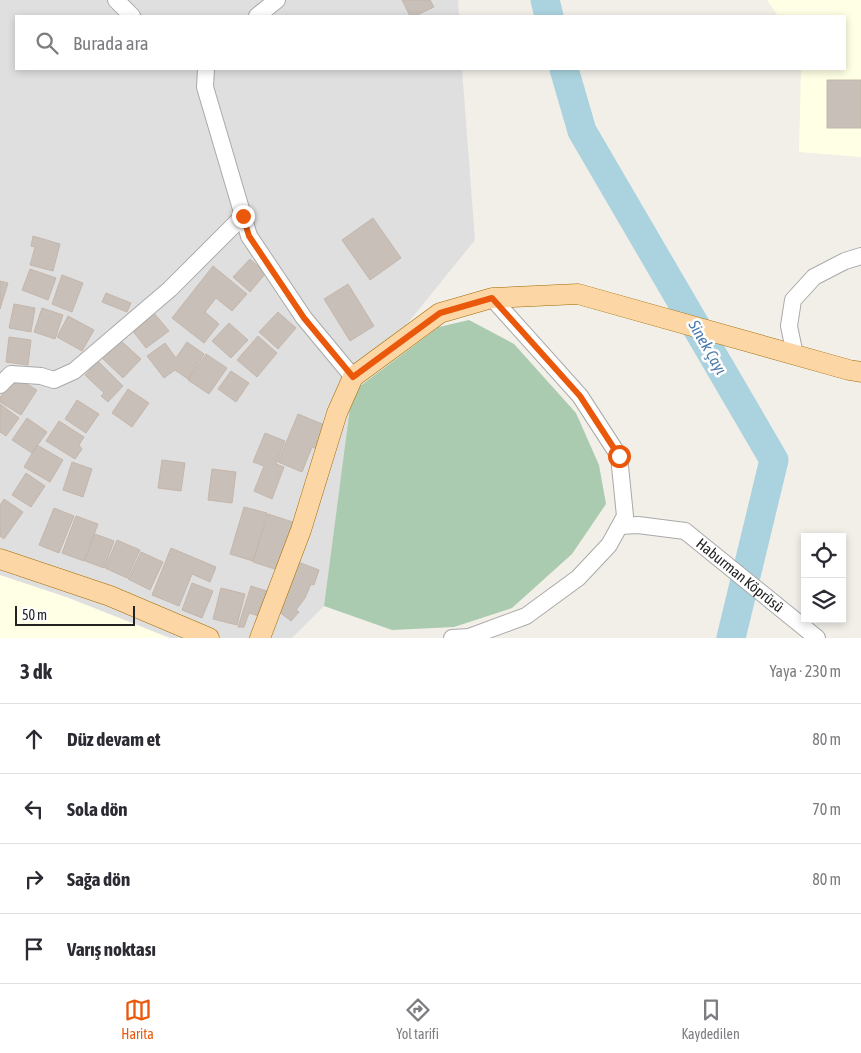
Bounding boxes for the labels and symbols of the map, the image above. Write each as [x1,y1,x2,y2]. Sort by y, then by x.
route end [232,205,255,228]
water label: Sinek Çayı [684,316,731,378]
route start [608,445,631,468]
street label: Haburman Köprüsü [693,535,787,615]
scale bar [15,603,135,626]

